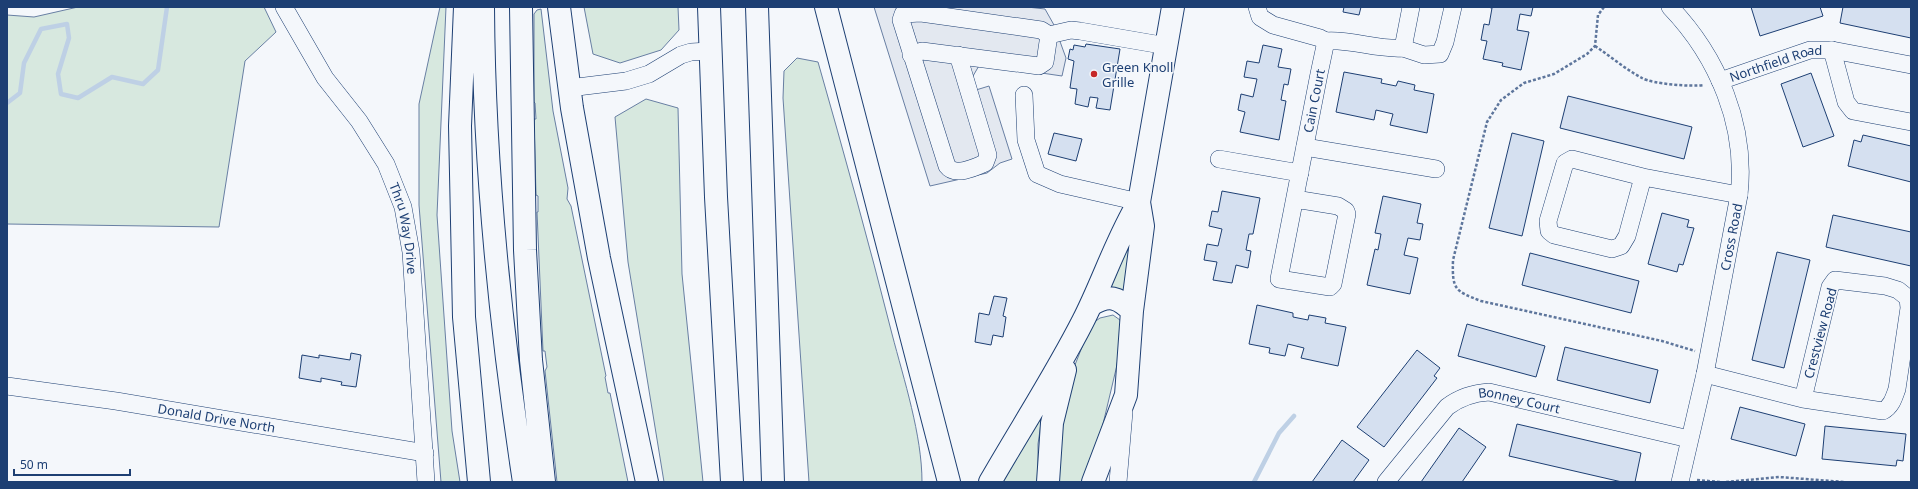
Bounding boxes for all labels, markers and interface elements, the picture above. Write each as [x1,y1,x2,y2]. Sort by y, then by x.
street label: Northfield Road [1727,41,1822,86]
place label: Green Knoll Grille [1102,58,1173,91]
street label: Cain Court [1299,67,1329,134]
marker: Green Knoll Grille [1089,69,1099,79]
street label: Thru Way Drive [385,180,421,275]
street label: Cross Road [1716,202,1746,272]
street label: Crestview Road [1799,286,1841,380]
street label: Bonney Court [1477,383,1562,418]
street label: Donald Drive North [156,399,277,437]
scale bar [14,451,130,477]
text: 50 m [20,456,48,473]

